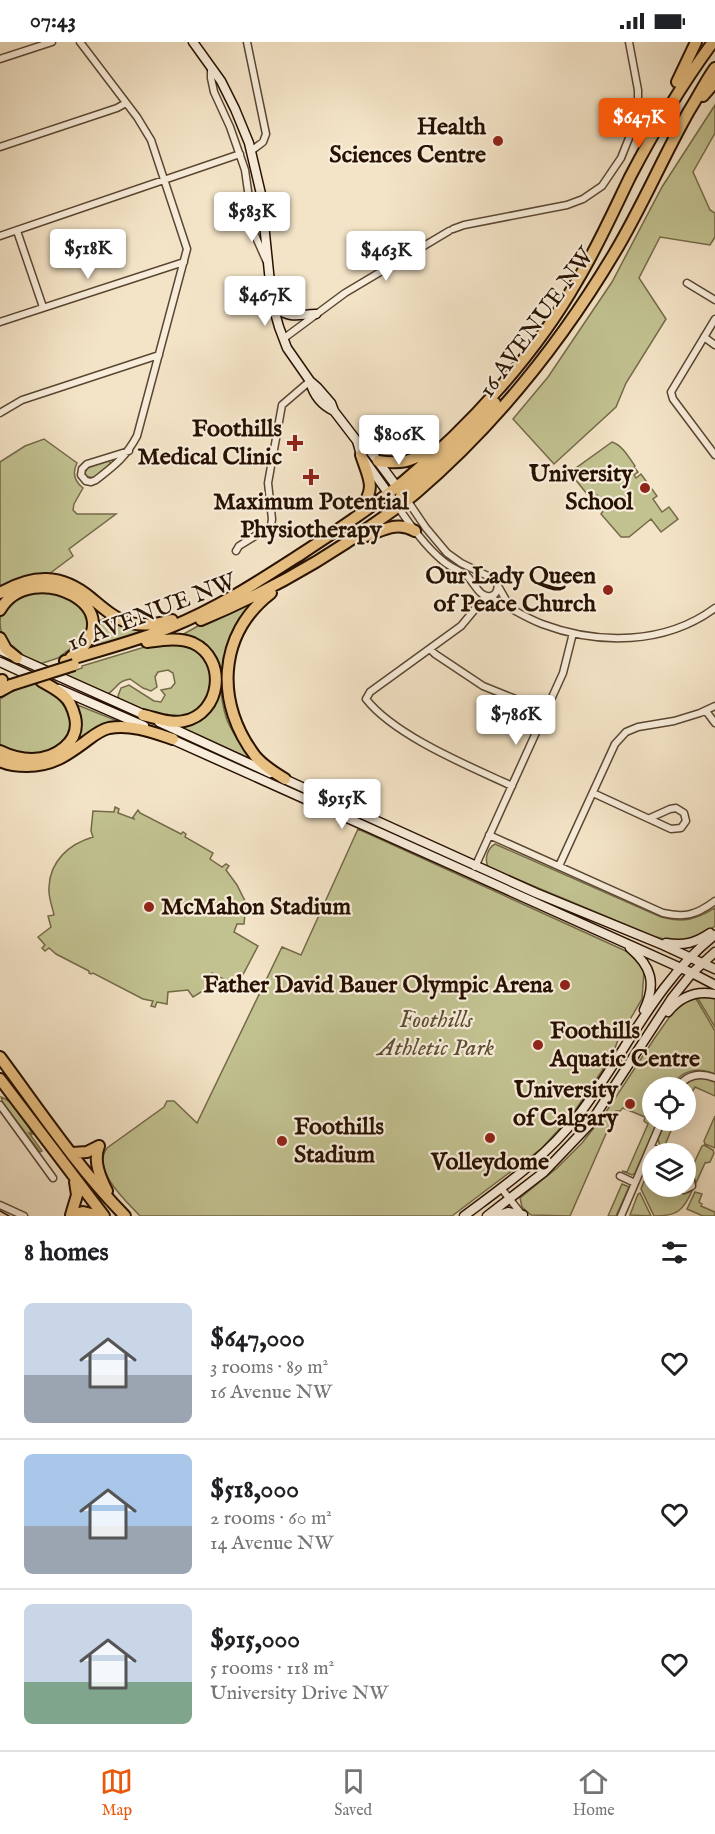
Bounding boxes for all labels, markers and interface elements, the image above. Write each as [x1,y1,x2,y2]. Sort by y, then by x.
text: 07:43 [30,7,76,35]
pin: $647K [597,98,681,149]
text: $647K [613,105,665,130]
place label: Health Sciences Centre [329,112,486,171]
marker: Health Sciences Centre [491,134,505,148]
pin: $583K [210,192,294,243]
text: $583K [228,199,276,224]
pin: $518K [46,229,130,280]
pin: $463K [344,231,428,282]
text: $518K [64,236,112,261]
text: $463K [360,238,412,263]
street label: 16 AVENUE NW [472,241,603,404]
pin: $467K [223,276,307,327]
text: $467K [238,283,292,308]
place label: Foothills Medical Clinic [137,414,283,473]
pin: $806K [357,415,441,466]
text: $806K [373,422,425,447]
marker: Foothills Medical Clinic [286,434,304,452]
place label: University School [528,459,634,518]
marker: Maximum Potential Physiotherapy [302,468,320,486]
marker: University School [638,481,652,495]
place label: Maximum Potential Physiotherapy [213,487,409,546]
place label: Our Lady Queen of Peace Church [426,561,596,620]
street label: 16 AVENUE NW [63,566,242,659]
marker: Our Lady Queen of Peace Church [601,583,615,597]
pin: $786K [474,695,558,746]
text: $786K [490,702,542,727]
pin: $915K [300,779,384,830]
text: $915K [318,786,366,811]
place label: McMahon Stadium [161,892,352,923]
marker: McMahon Stadium [142,900,156,914]
place label: Father David Bauer Olympic Arena [203,970,554,1001]
marker: Father David Bauer Olympic Arena [558,978,572,992]
park label: Foothills Athletic Park [375,1005,495,1064]
place label: Foothills Aquatic Centre [549,1016,700,1075]
marker: Foothills Aquatic Centre [531,1038,545,1052]
place label: University of Calgary [513,1075,619,1134]
map controls [642,1077,696,1197]
button: locate [642,1077,696,1131]
marker: University of Calgary [623,1097,637,1111]
place label: Foothills Stadium [294,1112,384,1171]
marker: Volleydome [483,1131,497,1145]
marker: Foothills Stadium [275,1134,289,1148]
button: layers [642,1143,696,1197]
place label: Volleydome [430,1147,549,1178]
text: 8 homes [24,1236,109,1269]
icon: filters [658,1236,691,1269]
text: $647,000 [210,1322,305,1355]
icon: home [72,1327,144,1399]
icon: heart [658,1347,691,1380]
text: 3 rooms · 89 m² [210,1355,328,1380]
text: 16 Avenue NW [210,1380,332,1405]
text: $518,000 [210,1473,299,1506]
icon: home [72,1478,144,1550]
icon: heart [658,1498,691,1531]
text: 2 rooms · 60 m² [210,1506,332,1531]
text: 14 Avenue NW [210,1531,333,1556]
text: $915,000 [210,1623,300,1656]
icon: home [72,1628,144,1700]
icon: heart [658,1648,691,1681]
text: 5 rooms · 118 m² [210,1656,334,1681]
text: University Drive NW [210,1681,388,1706]
tab: Map [100,1765,133,1821]
tab: Saved [334,1765,372,1821]
tab: Home [573,1765,615,1821]

